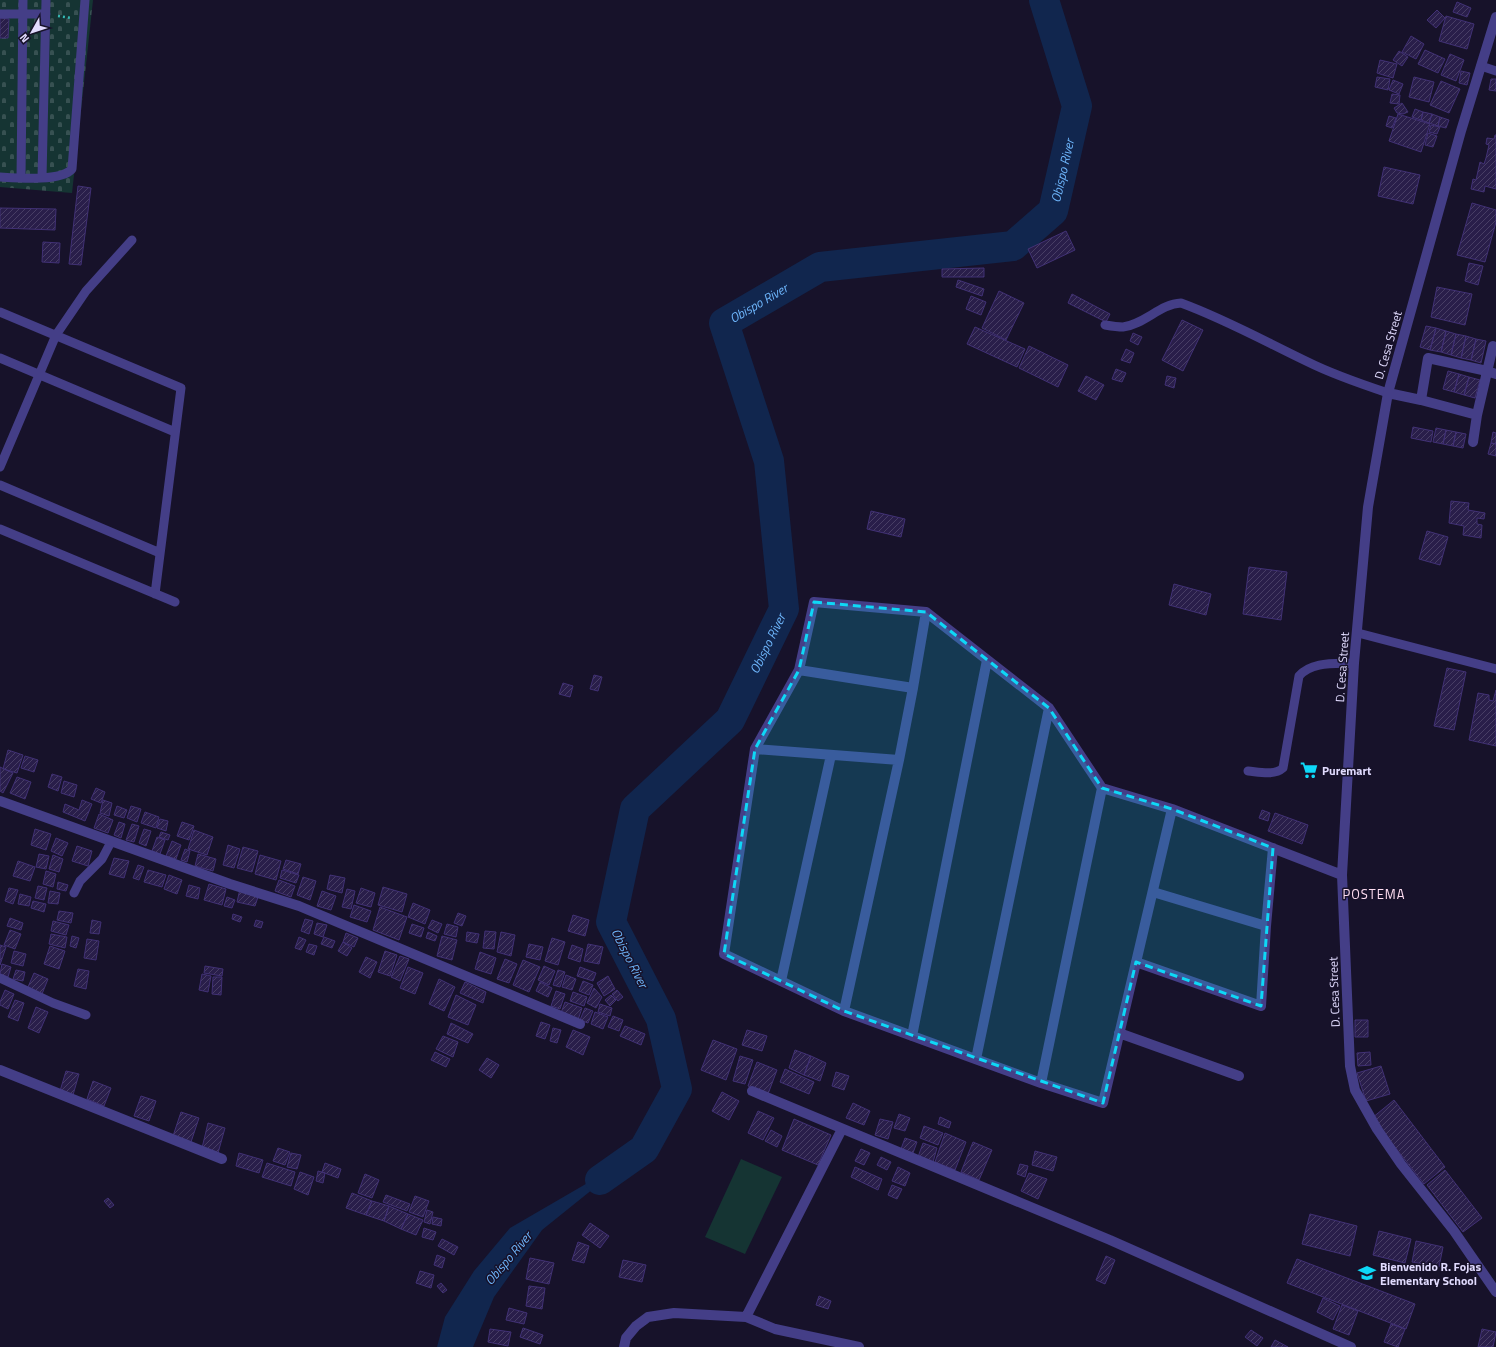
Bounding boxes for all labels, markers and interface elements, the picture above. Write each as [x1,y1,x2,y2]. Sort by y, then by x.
north arrow [12,12,52,52]
text: N [16,30,33,46]
water label: Obispo River [1045,135,1080,204]
water label: Obispo River [725,277,793,328]
street label: D. Cesa Street [1369,308,1407,381]
water label: Obispo River [744,608,791,677]
street label: D. Cesa Street [1330,630,1354,703]
supermarket icon: Puremart [1299,760,1319,780]
place label: Puremart [1322,761,1372,780]
district label: POSTEMA [1342,884,1406,904]
water label: Obispo River [606,925,654,993]
street label: D. Cesa Street [1323,956,1345,1028]
water label: Obispo River [480,1225,538,1289]
place label: Bienvenido R. Fojas Elementary School [1380,1257,1481,1290]
school or university icon: Bienvenido R. Fojas Elementary School [1357,1263,1377,1283]

